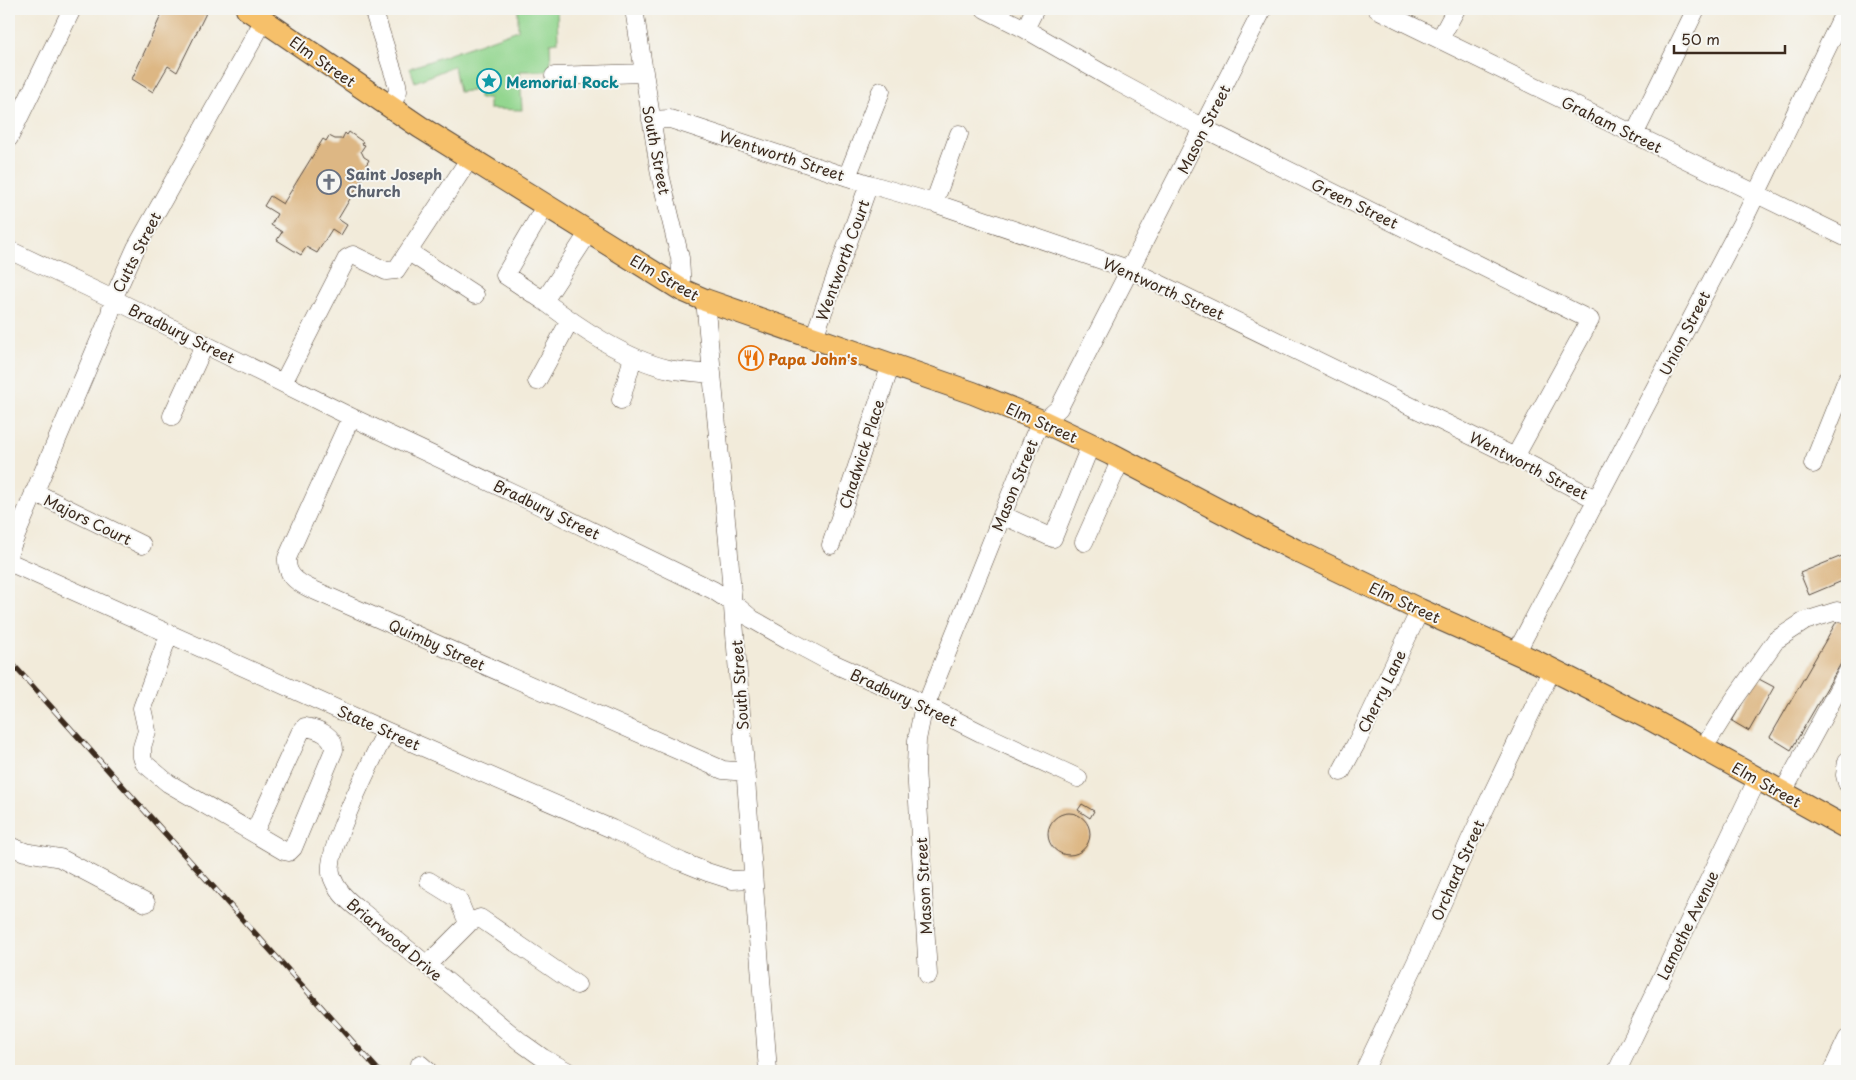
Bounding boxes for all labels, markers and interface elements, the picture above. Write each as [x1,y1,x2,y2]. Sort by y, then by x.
scale bar [1674,22,1785,54]
text: 50 m [1681,27,1720,50]
street label: Elm Street [285,30,361,92]
place icon: Memorial Rock [476,68,502,94]
place label: Memorial Rock [506,70,619,93]
street label: Mason Street [1171,80,1235,178]
street label: Graham Street [1558,90,1666,158]
street label: South Street [637,104,677,196]
street label: Wentworth Street [716,124,848,186]
place label: Saint Joseph Church [346,162,442,202]
church icon: Saint Joseph Church [316,169,342,195]
street label: Green Street [1308,172,1402,234]
street label: Wentworth Court [809,196,875,324]
street label: Cutts Street [106,208,166,296]
street label: Elm Street [626,248,704,306]
street label: Wentworth Street [1100,251,1228,325]
street label: Union Street [1653,287,1715,379]
street label: Bradbury Street [125,297,239,369]
restaurant icon: Papa John's [738,345,764,371]
place label: Papa John's [768,347,857,370]
street label: Chadwick Place [832,396,890,512]
street label: Elm Street [1003,396,1081,448]
street label: Wentworth Street [1466,425,1592,505]
street label: Mason Street [985,436,1043,534]
street label: Bradbury Street [490,473,604,545]
street label: Majors Court [40,488,136,550]
street label: Elm Street [1366,576,1444,628]
street label: Quimby Street [385,612,489,676]
street label: South Street [724,639,754,731]
street label: Cherry Lane [1351,646,1411,736]
street label: Bradbury Street [847,662,961,732]
street label: State Street [334,699,424,755]
street label: Elm Street [1728,756,1806,812]
street label: Orchard Street [1424,816,1490,924]
street label: Mason Street [909,837,937,935]
street label: Lamothe Avenue [1651,867,1723,983]
street label: Briarwood Drive [342,892,448,986]

